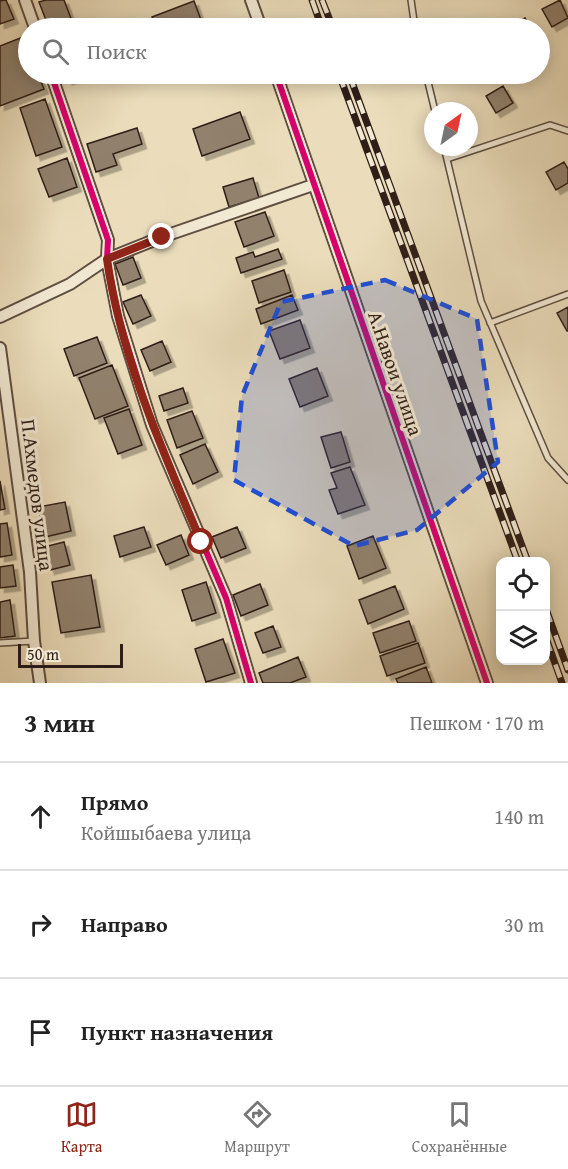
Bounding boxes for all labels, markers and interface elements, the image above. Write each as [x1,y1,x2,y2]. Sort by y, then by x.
search box [18,18,550,84]
icon: search [39,35,72,68]
text: Поиск [87,35,147,67]
north arrow [424,102,478,156]
route end [148,223,174,249]
street label: А.Навои улица [361,307,431,440]
street label: П.Ахмедов улица [14,417,62,573]
route start [187,528,213,554]
map controls [496,557,550,665]
button: locate [496,557,550,611]
button: layers [496,611,550,665]
scale bar [18,641,123,668]
text: 50 m [27,642,59,666]
text: 3 мин [24,703,95,742]
text: Пешком · 170 m [410,708,544,737]
text: Прямо [81,786,148,818]
icon: ahead [24,800,57,833]
text: 140 m [494,802,544,831]
text: Койшыбаева улица [81,818,251,847]
icon: right [24,908,57,941]
text: Направо [81,908,168,940]
text: 30 m [504,910,544,939]
icon: arrive [24,1016,57,1049]
text: Пункт назначения [81,1016,273,1048]
tab: Карта [61,1098,102,1158]
tab: Маршрут [224,1098,290,1158]
tab: Сохранённые [412,1098,507,1158]

